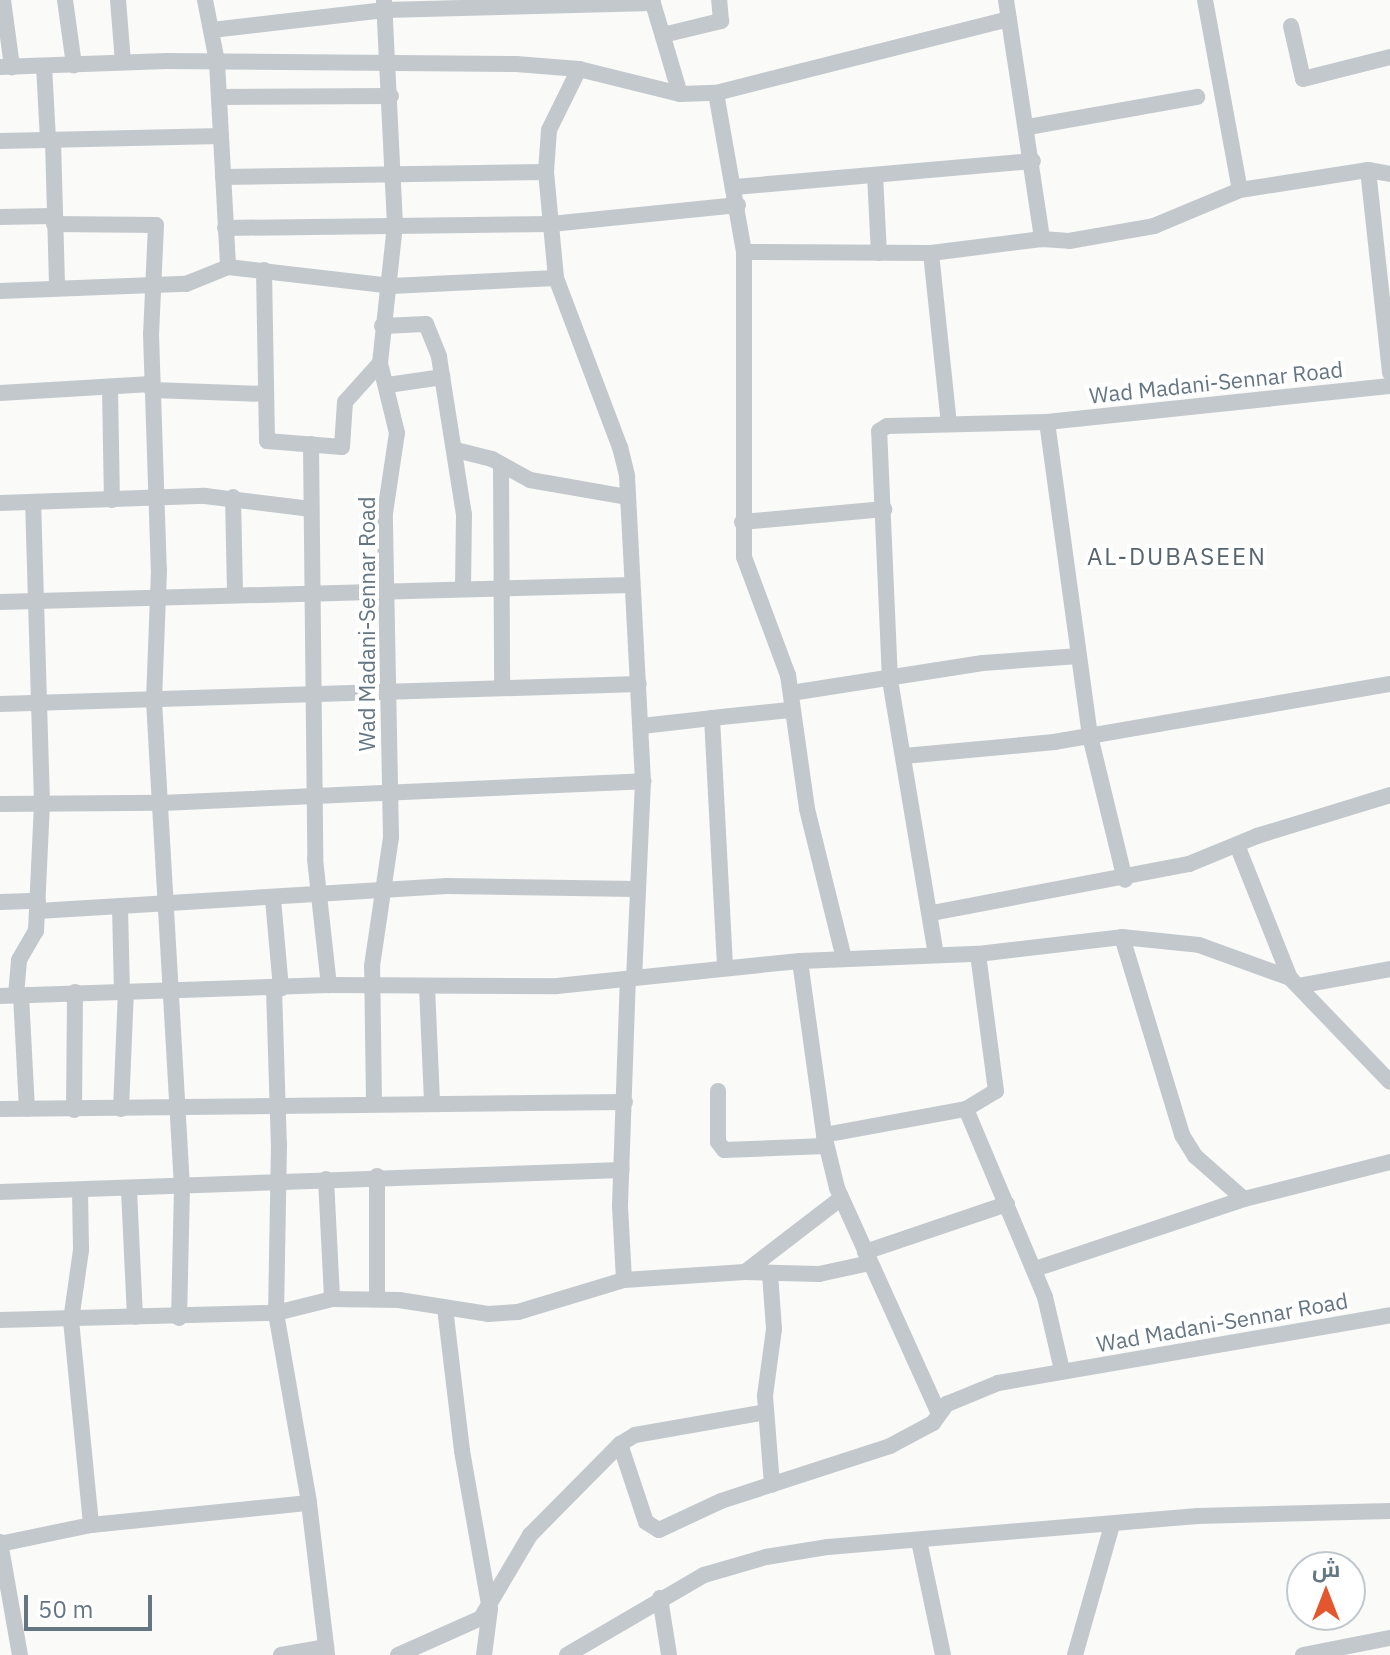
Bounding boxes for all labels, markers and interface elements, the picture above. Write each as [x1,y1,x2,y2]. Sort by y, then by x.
street label: Wad Madani-Sennar Road [1088,356,1344,408]
street label: Wad Madani-Sennar Road [354,497,380,751]
district label: AL-DUBASEEN [1087,543,1267,571]
street label: Wad Madani-Sennar Road [1094,1287,1350,1357]
north arrow [1286,1551,1366,1631]
text: ش [1312,1554,1340,1583]
scale bar [28,1579,156,1629]
text: 50 m [38,1593,93,1625]

